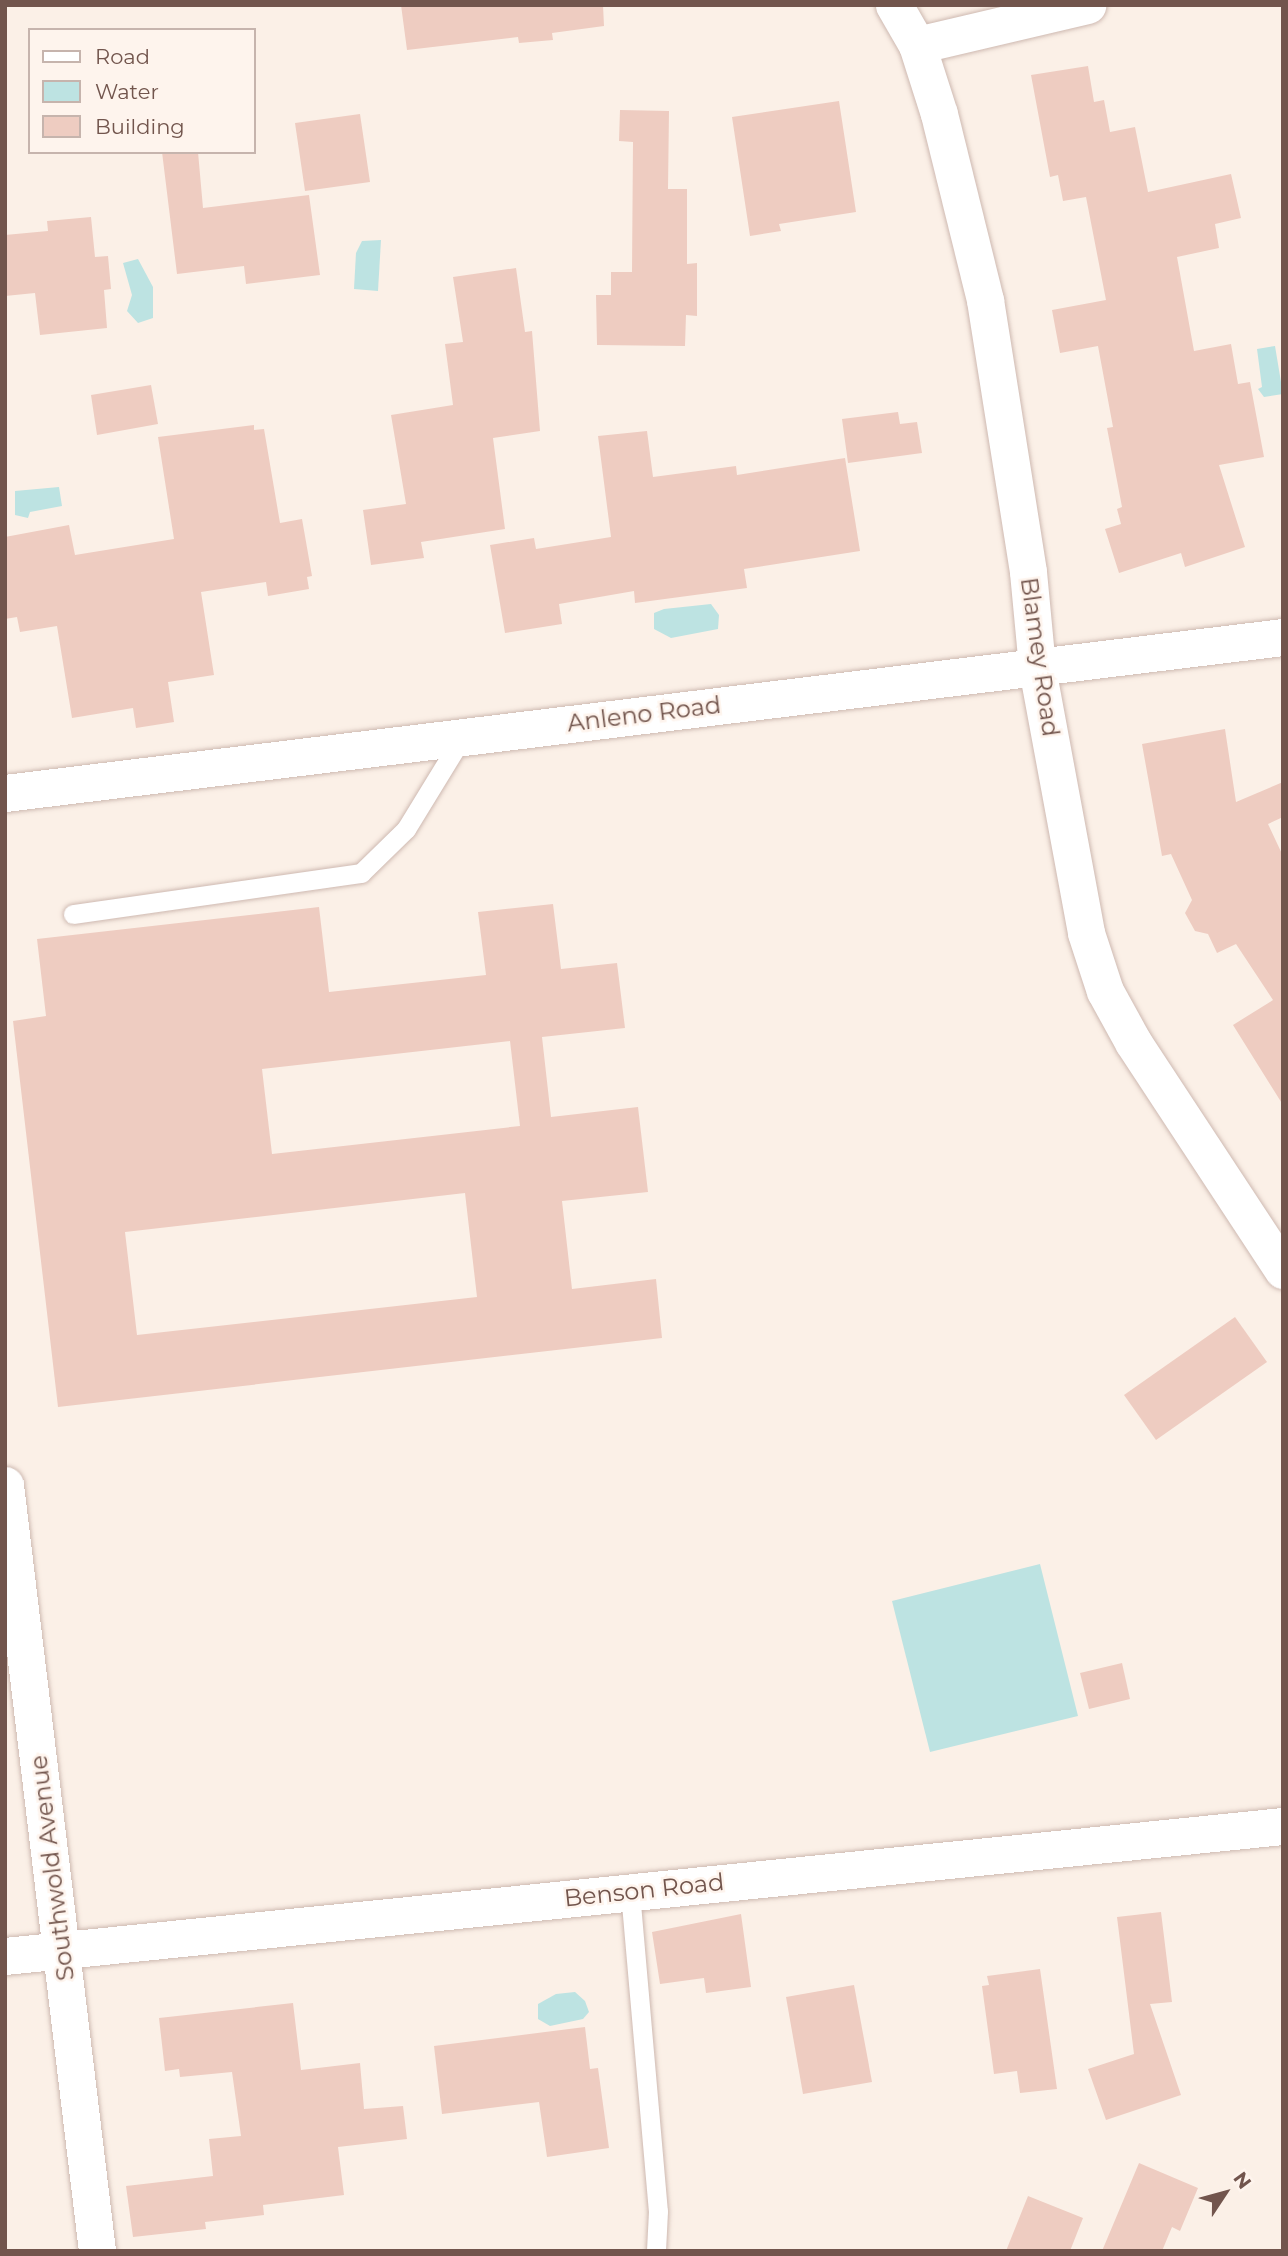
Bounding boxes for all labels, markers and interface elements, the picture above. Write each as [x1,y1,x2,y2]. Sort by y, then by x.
legend [28,28,256,154]
text: Road [95,44,150,69]
text: Water [95,79,159,104]
text: Building [95,114,185,139]
street label: Blamey Road [1015,575,1065,739]
street label: Anleno Road [565,690,723,738]
street label: Southwold Avenue [24,1754,80,1982]
street label: Benson Road [563,1867,725,1913]
north arrow [1190,2158,1260,2228]
text: N [1229,2167,1256,2193]

